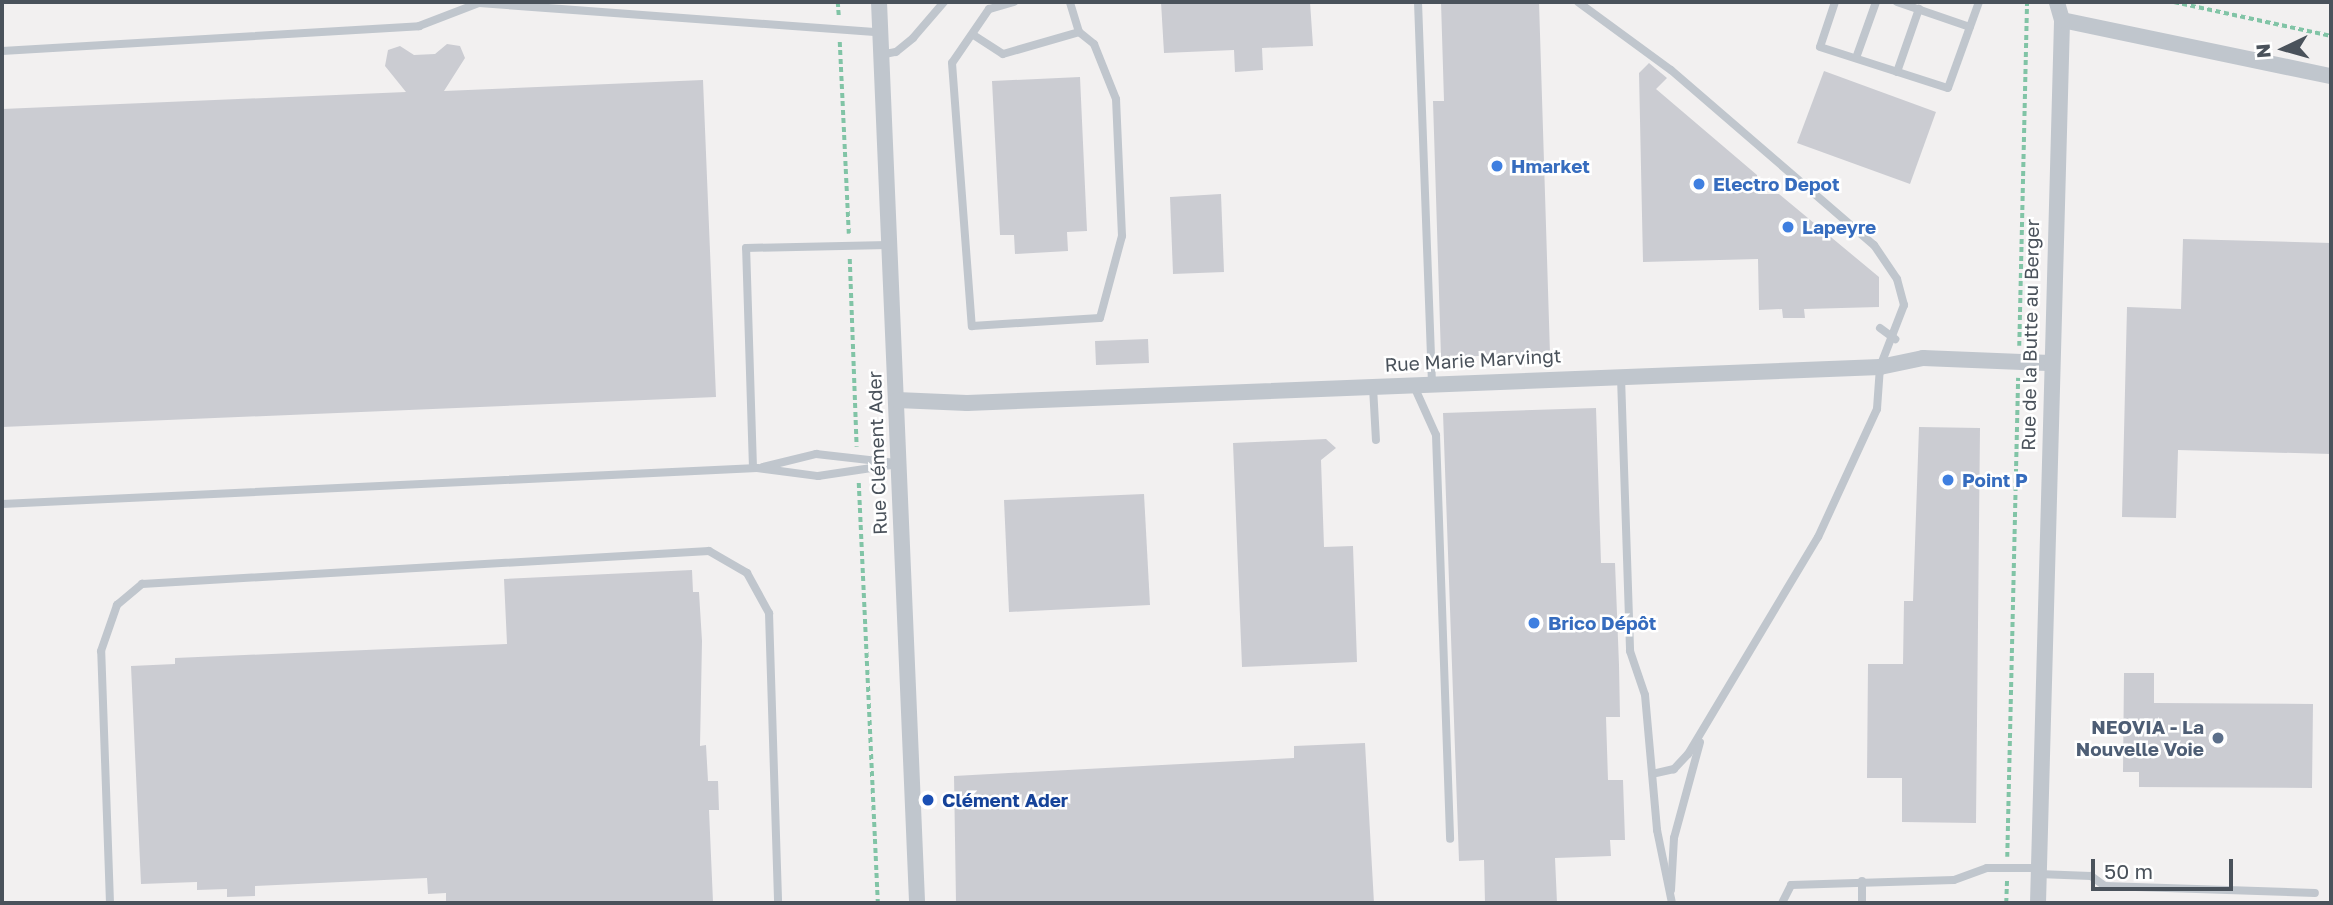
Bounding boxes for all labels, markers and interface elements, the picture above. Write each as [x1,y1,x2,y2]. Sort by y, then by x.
north arrow [2249,14,2319,84]
text: N [2250,43,2275,59]
place label: Hmarket [1511,155,1590,177]
marker: Hmarket [1489,158,1505,174]
place label: Electro Depot [1713,173,1840,195]
marker: Electro Depot [1691,176,1707,192]
place label: Lapeyre [1802,216,1876,238]
marker: Lapeyre [1780,219,1796,235]
street label: Rue de la Butte au Berger [2017,219,2043,451]
street label: Rue Marie Marvingt [1384,344,1562,376]
street label: Rue Clément Ader [863,371,891,535]
place label: Point P [1962,469,2028,491]
marker: Point P [1940,472,1956,488]
place label: Brico Dépôt [1548,612,1656,634]
marker: Brico Dépôt [1526,615,1542,631]
place label: NEOVIA - La Nouvelle Voie [2076,716,2204,760]
marker: NEOVIA - La Nouvelle Voie [2210,730,2226,746]
place label: Clément Ader [942,789,1068,811]
marker: Clément Ader [920,792,936,808]
scale bar [2095,846,2237,890]
text: 50 m [2104,858,2153,884]

